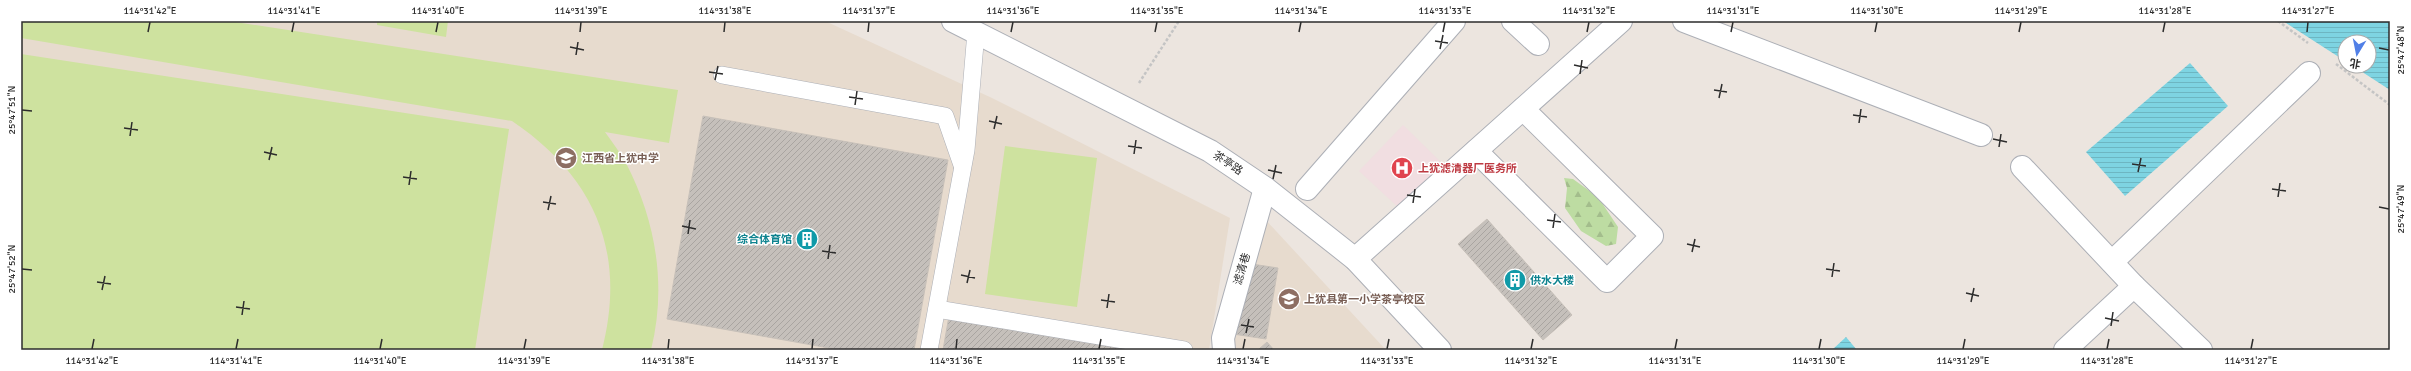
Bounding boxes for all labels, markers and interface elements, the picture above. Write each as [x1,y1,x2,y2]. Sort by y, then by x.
text: 114°31'42"E [123,5,177,17]
text: 114°31'41"E [267,5,321,17]
text: 114°31'40"E [411,5,465,17]
text: 114°31'39"E [554,5,608,17]
text: 114°31'38"E [698,5,752,17]
text: 114°31'37"E [842,5,896,17]
text: 114°31'36"E [986,5,1040,17]
text: 114°31'35"E [1130,5,1184,17]
text: 114°31'34"E [1274,5,1328,17]
text: 114°31'33"E [1418,5,1472,17]
text: 114°31'32"E [1562,5,1616,17]
text: 114°31'31"E [1706,5,1760,17]
text: 114°31'30"E [1850,5,1904,17]
text: 114°31'29"E [1994,5,2048,17]
text: 114°31'28"E [2138,5,2192,17]
text: 114°31'27"E [2281,5,2335,17]
text: 25°47'48"N [2395,26,2407,74]
north arrow [2337,34,2377,74]
text: 北 [2349,56,2362,71]
text: 25°47'51"N [6,86,18,134]
school or university icon: 江西省上犹中学 [553,145,579,171]
street label: 茶亭路 [1211,148,1245,178]
place label: 江西省上犹中学 [582,152,659,165]
hospital icon: 上犹滤清器厂医务所 [1389,155,1415,181]
place label: 上犹滤清器厂医务所 [1418,162,1517,175]
text: 25°47'49"N [2395,185,2407,233]
building icon: 综合体育馆 [794,226,820,252]
place label: 综合体育馆 [737,233,792,246]
text: 25°47'52"N [6,245,18,293]
street label: 滤清巷 [1231,251,1253,287]
building icon: 供水大楼 [1502,267,1528,293]
place label: 供水大楼 [1530,274,1574,287]
school or university icon: 上犹县第一小学茶亭校区 [1276,286,1302,312]
place label: 上犹县第一小学茶亭校区 [1304,293,1425,306]
text: 114°31'42"E [65,355,119,367]
text: 114°31'41"E [209,355,263,367]
text: 114°31'40"E [353,355,407,367]
text: 114°31'39"E [497,355,551,367]
text: 114°31'38"E [641,355,695,367]
text: 114°31'37"E [785,355,839,367]
text: 114°31'36"E [929,355,983,367]
text: 114°31'35"E [1072,355,1126,367]
text: 114°31'34"E [1216,355,1270,367]
text: 114°31'33"E [1360,355,1414,367]
text: 114°31'32"E [1504,355,1558,367]
text: 114°31'31"E [1648,355,1702,367]
text: 114°31'30"E [1792,355,1846,367]
text: 114°31'29"E [1936,355,1990,367]
text: 114°31'28"E [2080,355,2134,367]
text: 114°31'27"E [2224,355,2278,367]

